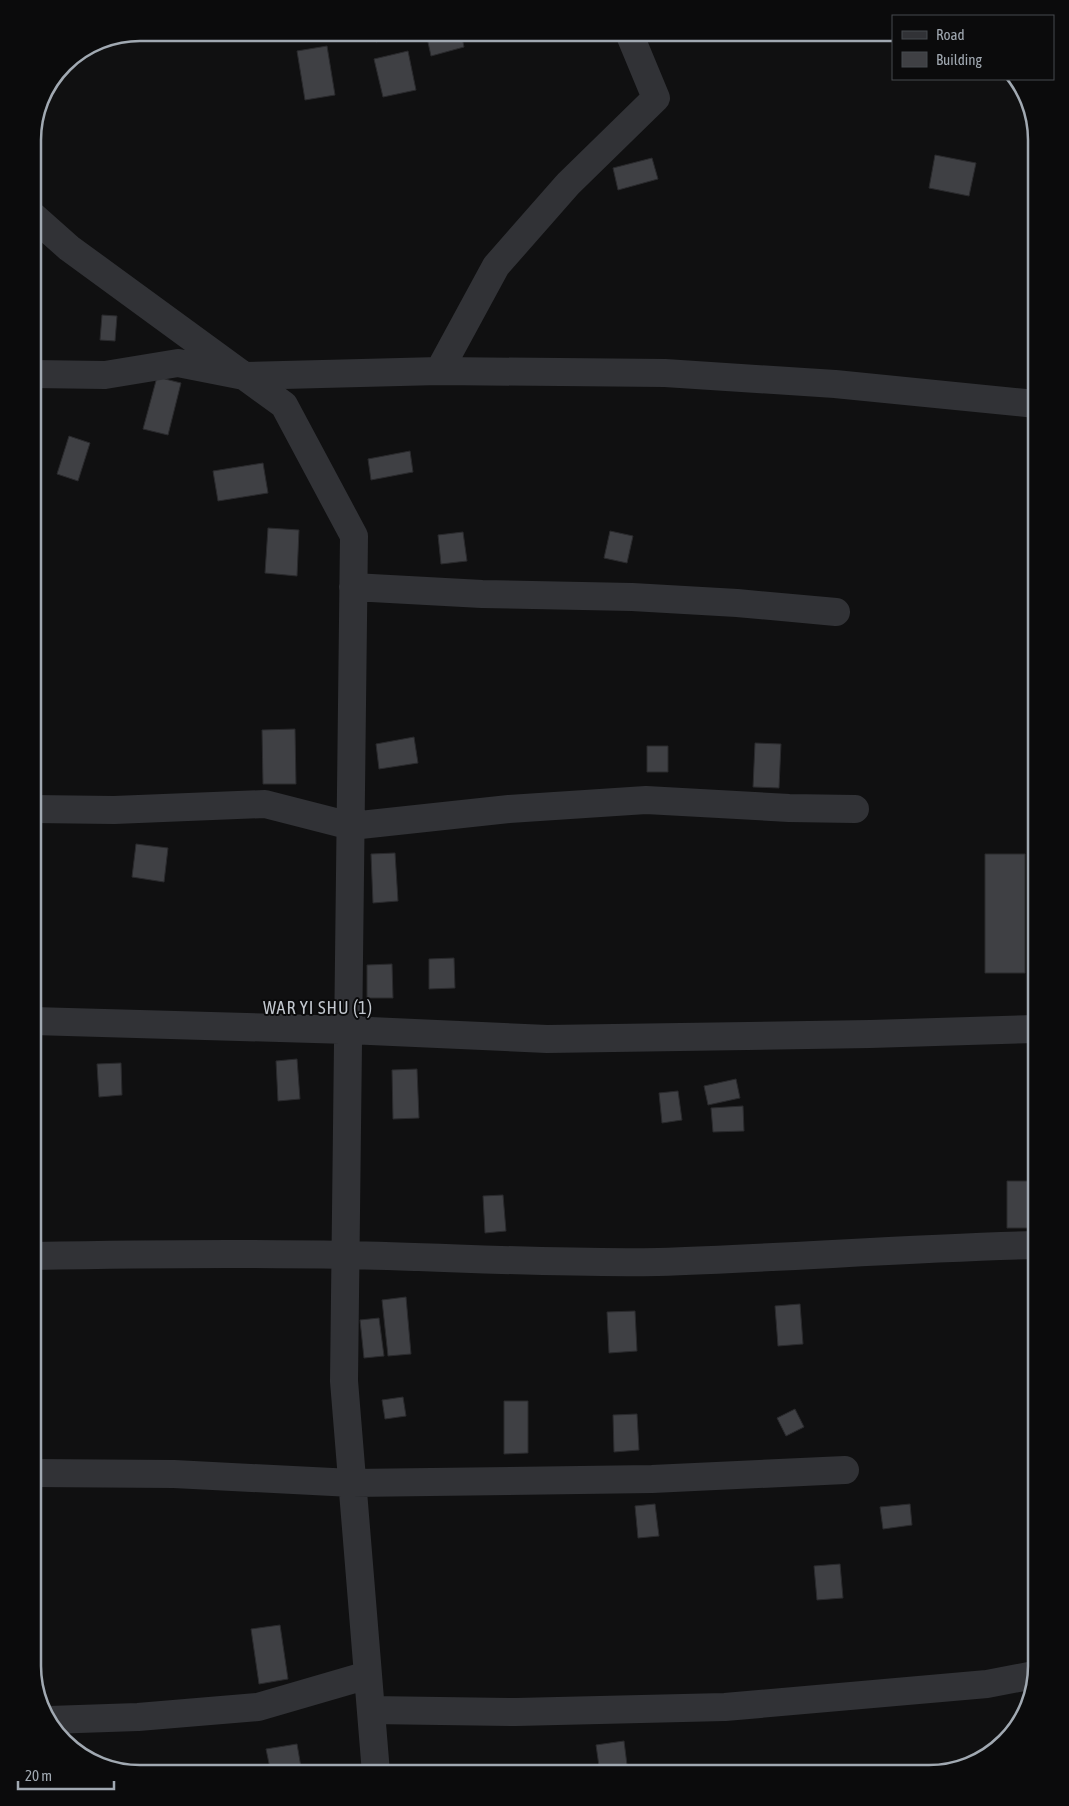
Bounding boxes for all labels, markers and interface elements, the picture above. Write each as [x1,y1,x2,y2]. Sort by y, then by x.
legend [892,15,1054,80]
text: Road [936,26,965,43]
text: Building [936,51,982,68]
district label: WAR YI SHU (1) [263,997,373,1018]
scale bar [18,1758,114,1790]
text: 20 m [25,1767,52,1784]

